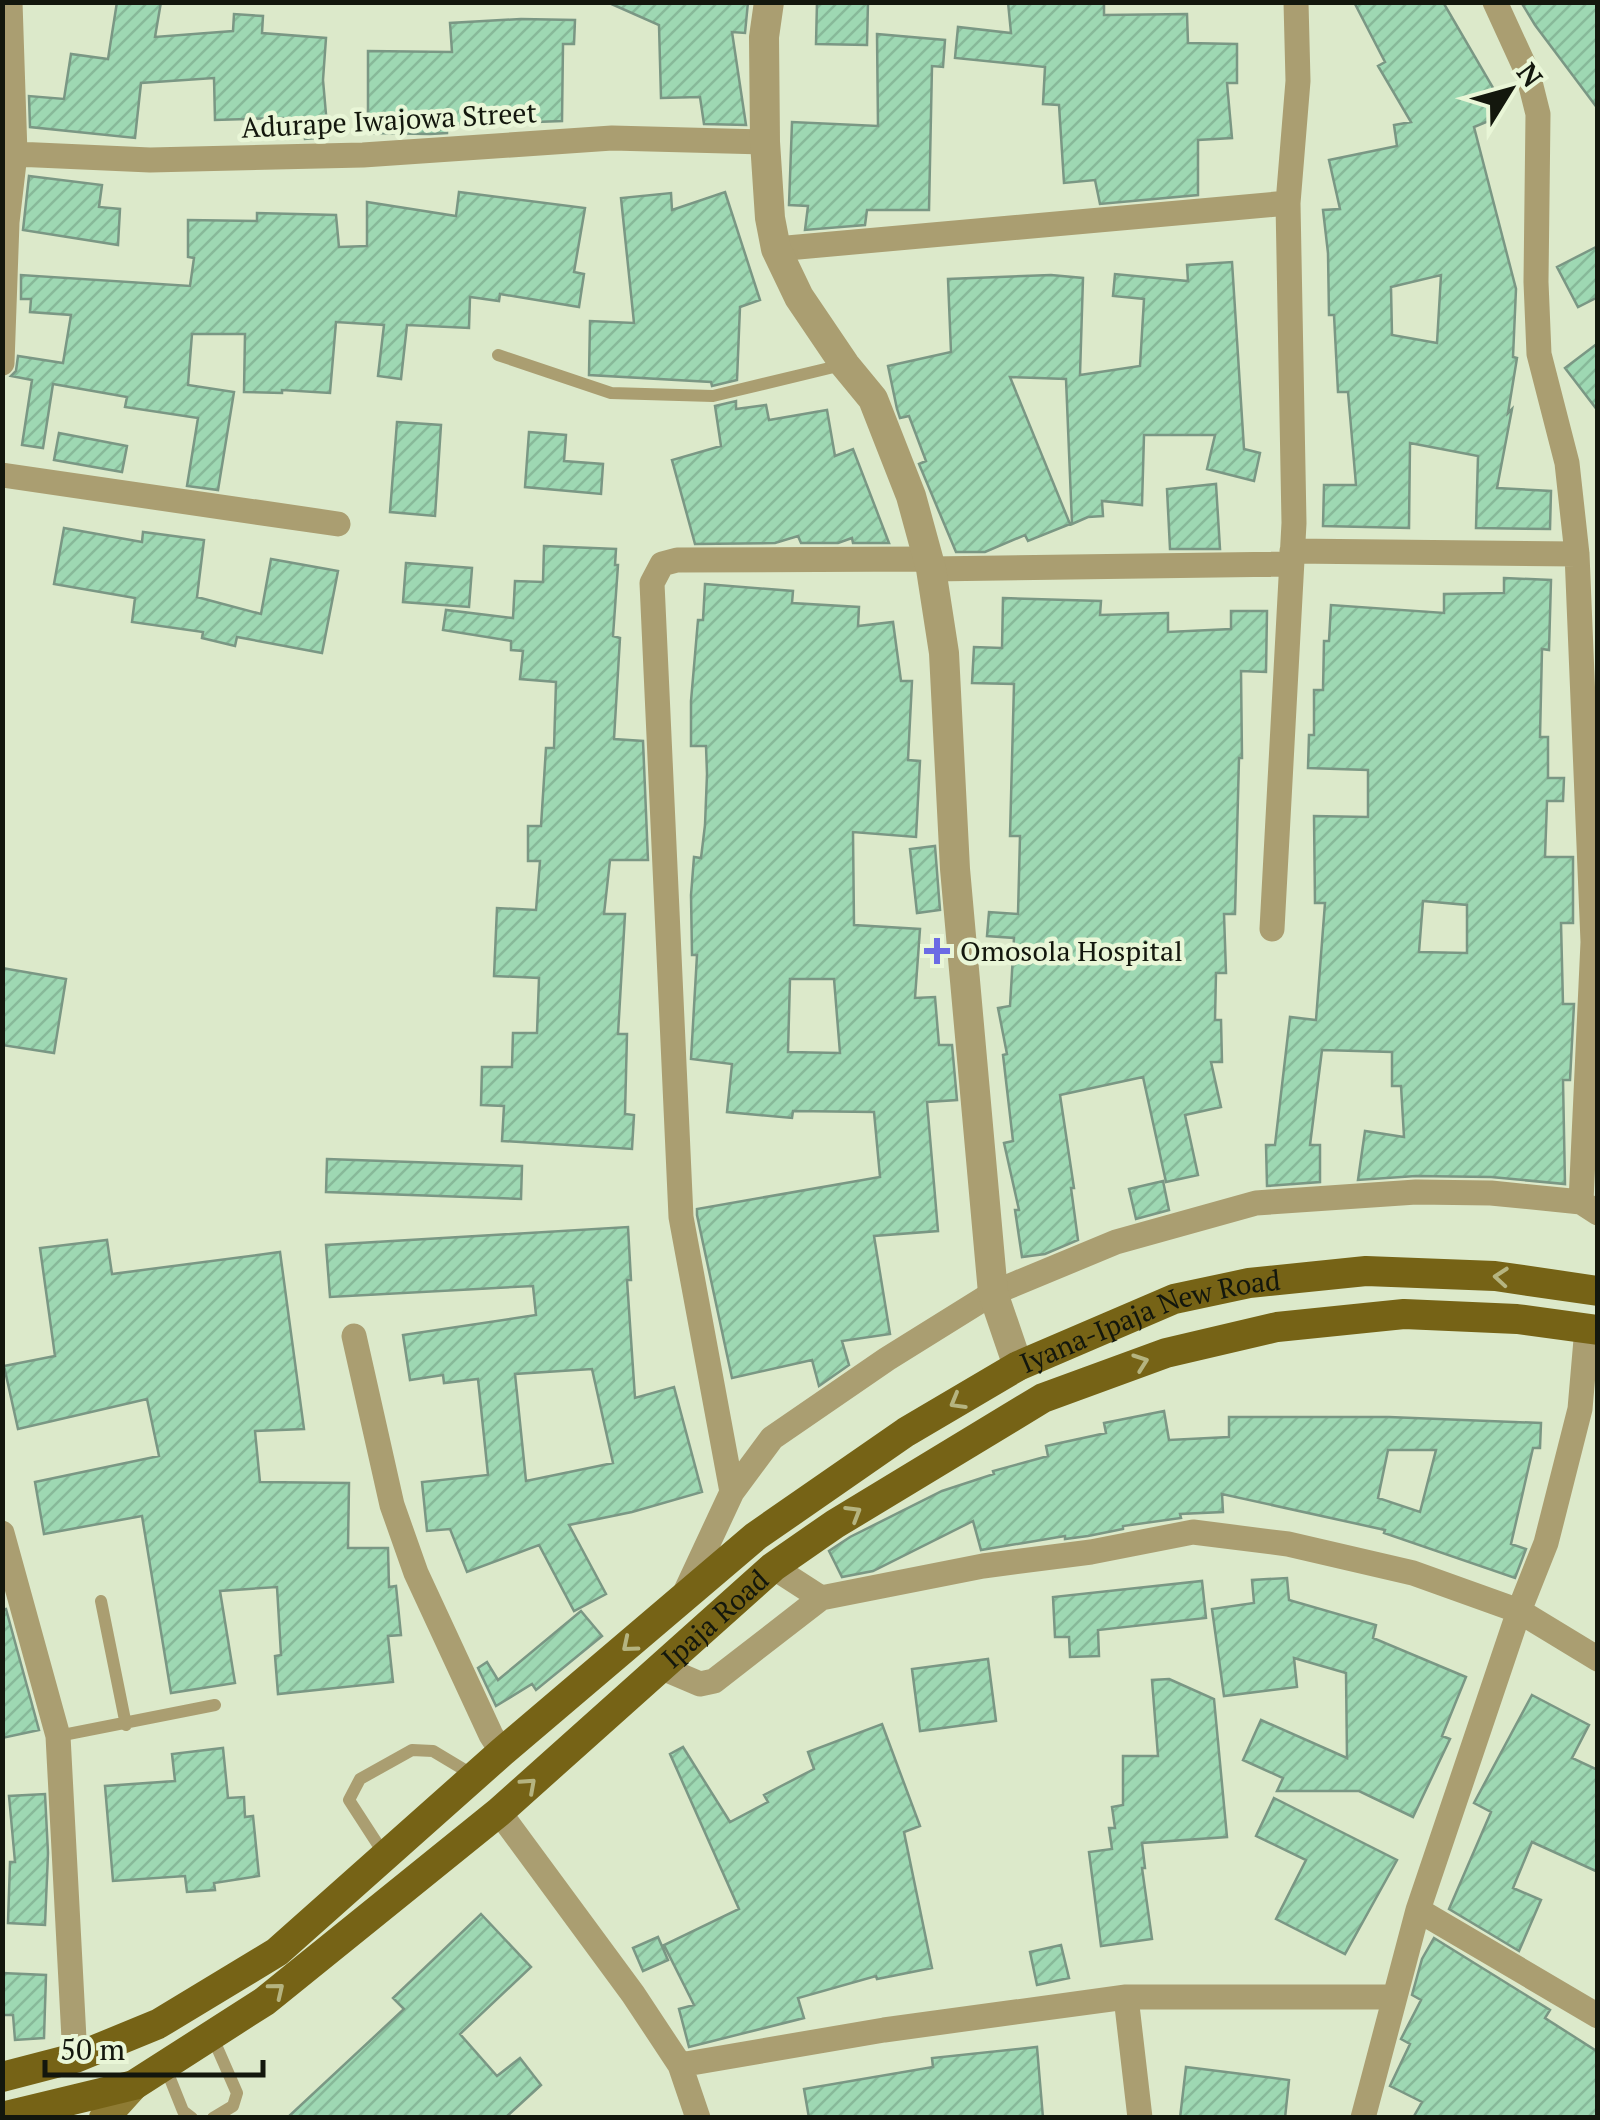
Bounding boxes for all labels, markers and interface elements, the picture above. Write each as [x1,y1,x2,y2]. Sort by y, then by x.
north arrow [1460,40,1560,140]
text: N [1509,55,1552,94]
street label: Adurape Iwajowa Street [240,93,538,146]
place label: Omosola Hospital [960,932,1183,969]
marker: Omosola Hospital [924,938,950,964]
street label: Iyana-Ipaja New Road [1014,1261,1282,1381]
one-way arrow [1493,1267,1509,1289]
one-way arrow [1131,1353,1148,1374]
one-way arrow [950,1390,968,1409]
one-way arrow [843,1506,861,1525]
street label: Ipaja Road [653,1561,776,1676]
one-way arrow [622,1634,640,1652]
one-way arrow [517,1779,536,1797]
one-way arrow [266,1984,284,2002]
scale bar [45,2015,262,2077]
text: 50 m [60,2029,125,2069]

